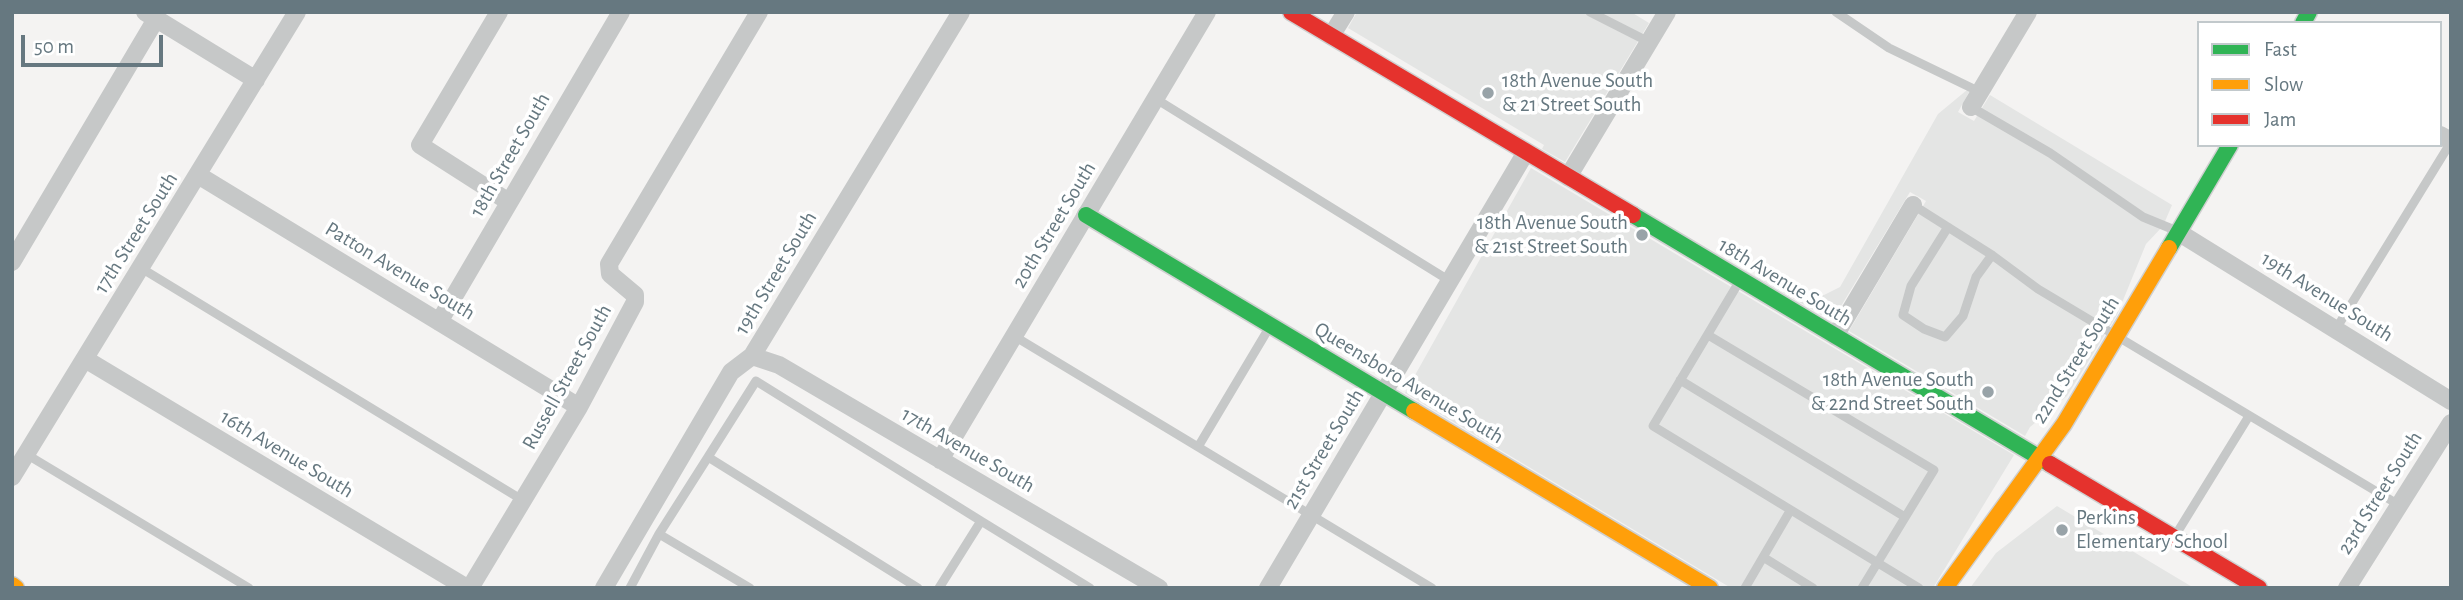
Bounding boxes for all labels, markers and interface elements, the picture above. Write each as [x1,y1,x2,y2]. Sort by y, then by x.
scale bar [24,21,166,65]
legend [2197,21,2442,147]
text: 50 m [34,36,74,57]
text: Fast [2264,39,2297,60]
place label: 18th Avenue South & 21 Street South [1502,68,1653,118]
text: Slow [2264,74,2303,95]
marker: 18th Avenue South & 21 Street South [1480,85,1496,101]
street label: 18th Street South [464,88,556,222]
text: Jam [2264,109,2296,130]
street label: 20th Street South [1006,157,1102,293]
street label: 17th Street South [89,168,183,298]
street label: 19th Street South [729,207,823,339]
place label: 18th Avenue South & 21st Street South [1474,210,1628,260]
street label: Patton Avenue South [320,216,480,326]
marker: 18th Avenue South & 21st Street South [1634,227,1650,243]
street label: 18th Avenue South [1714,232,1856,332]
street label: 19th Avenue South [2256,246,2398,348]
street label: 22nd Street South [2027,292,2125,428]
street label: Russell Street South [517,300,617,454]
street label: Queensboro Avenue South [1310,316,1508,450]
place label: 18th Avenue South & 22nd Street South [1811,367,1974,417]
street label: 21st Street South [1278,384,1370,514]
marker: 18th Avenue South & 22nd Street South [1980,384,1996,400]
street label: 17th Avenue South [897,402,1039,498]
street label: 16th Avenue South [216,404,358,504]
street label: 23rd Street South [2332,427,2428,559]
place label: Perkins Elementary School [2076,505,2228,555]
marker: Perkins Elementary School [2054,522,2070,538]

